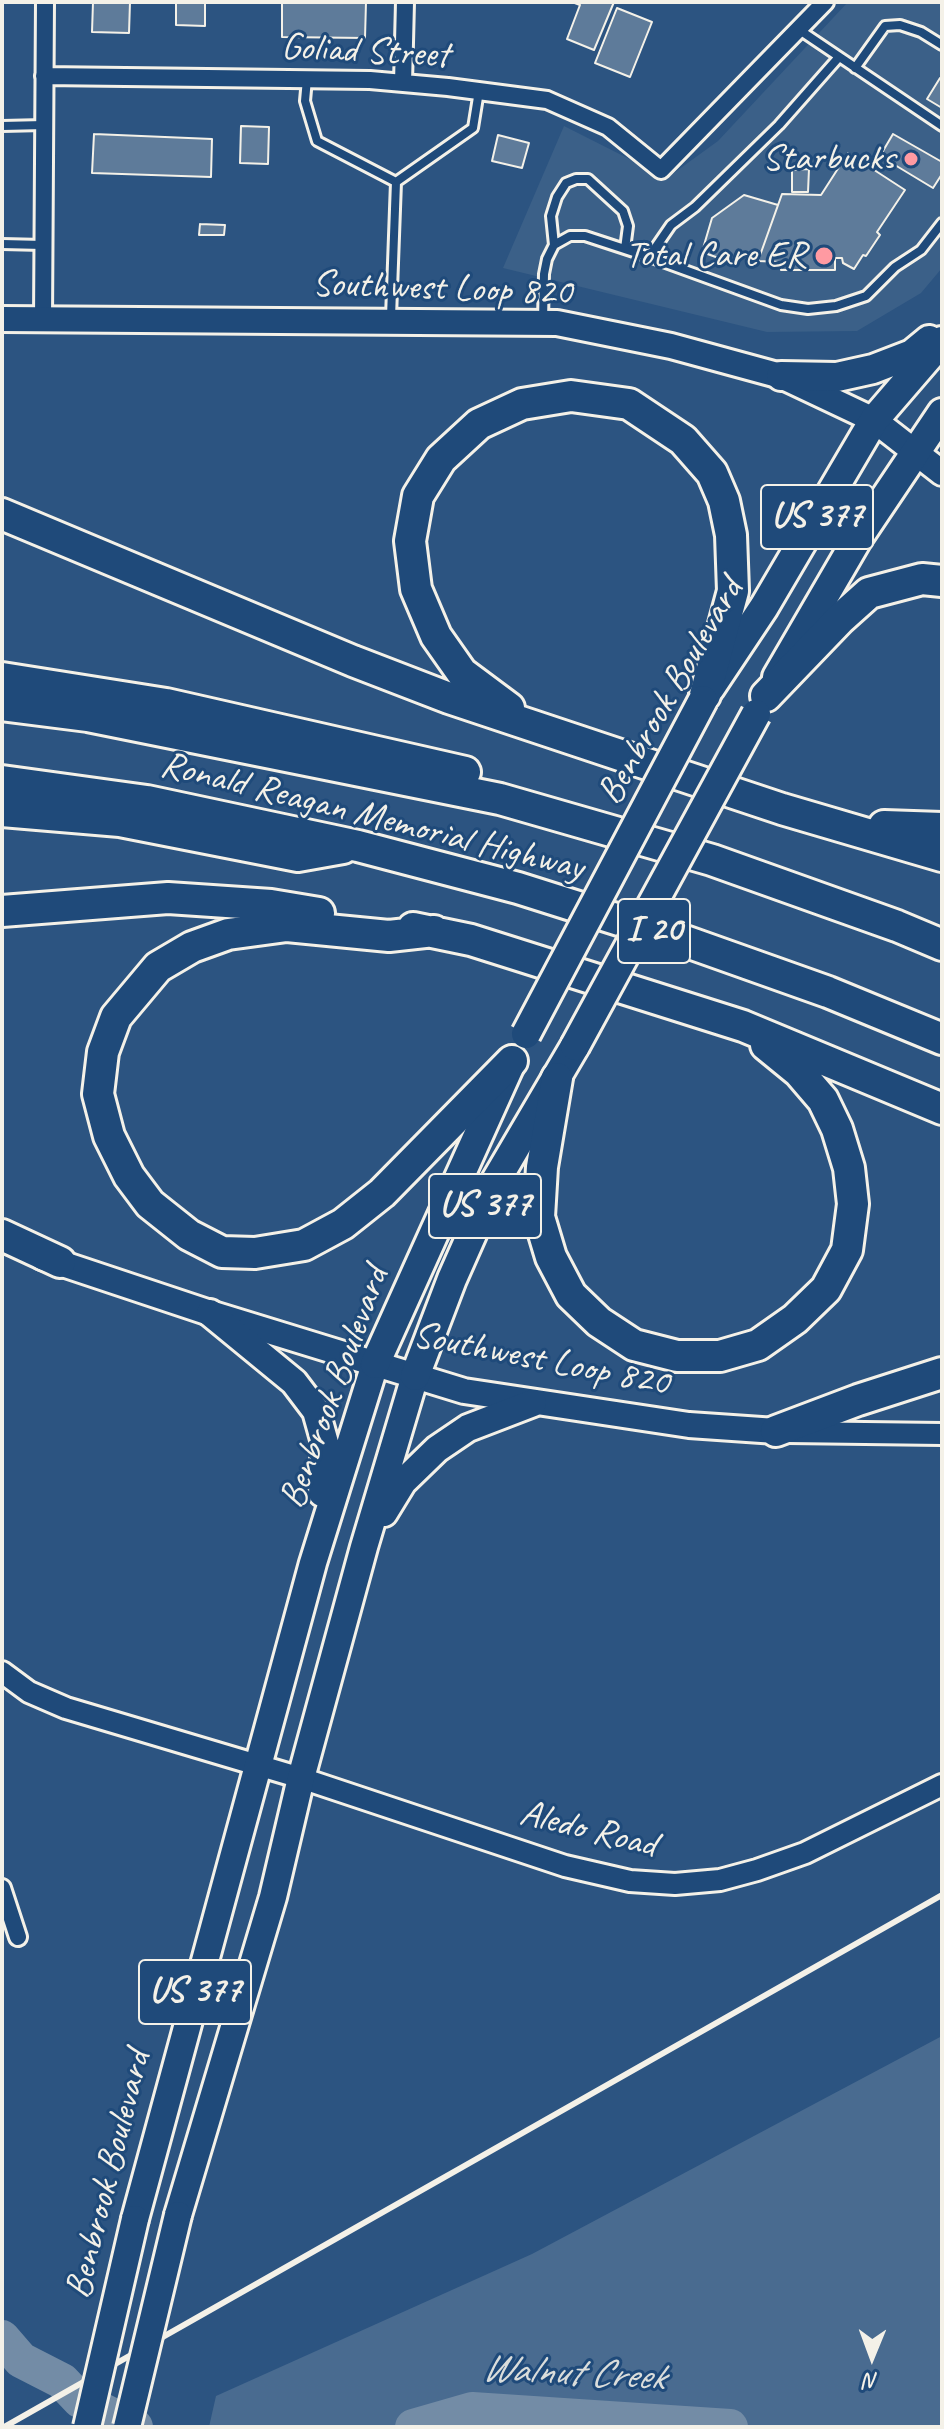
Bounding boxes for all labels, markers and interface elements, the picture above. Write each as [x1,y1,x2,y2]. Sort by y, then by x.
street label: Goliad Street [280,25,450,79]
place label: Starbucks [762,136,895,182]
marker: Starbucks [902,150,920,168]
place label: Total Care ER [625,233,806,279]
marker: Total Care ER [813,245,835,267]
street label: Southwest Loop 820 [311,262,573,316]
road number: US 377 [761,485,873,549]
street label: Benbrook Boulevard [588,571,754,813]
street label: Ronald Reagan Memorial Highway [156,742,588,892]
road number: I 20 [618,899,690,963]
road number: US 377 [429,1174,541,1238]
street label: Benbrook Boulevard [270,1261,400,1515]
street label: Southwest Loop 820 [409,1313,673,1407]
street label: Aledo Road [515,1791,661,1869]
road number: US 377 [139,1960,251,2024]
street label: Benbrook Boulevard [56,2047,162,2303]
north arrow [832,2317,912,2397]
water label: Walnut Creek [481,2345,665,2403]
text: N [865,2367,879,2395]

